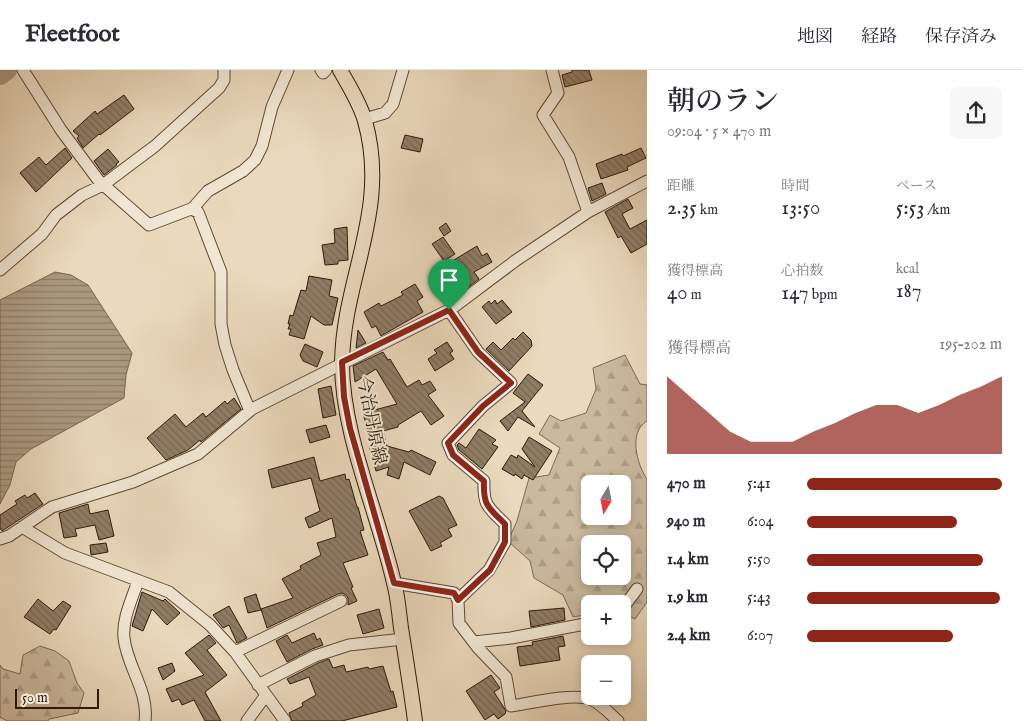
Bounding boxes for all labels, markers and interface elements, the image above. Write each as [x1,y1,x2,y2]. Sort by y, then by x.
text: Fleetfoot [25,19,120,50]
text: 地図 [797,26,833,49]
text: 経路 [861,26,897,49]
text: 保存済み [925,26,997,49]
text: 朝のラン [667,85,779,120]
button: share [950,87,1002,139]
text: 09:04 · 5 × 470 m [667,122,771,142]
text: 距離 [667,177,695,195]
text: 時間 [781,177,809,195]
text: ペース [896,177,937,195]
text: 2.35 [667,195,697,222]
text: 13:50 [781,195,820,222]
text: 5:53 [896,195,924,222]
text: km [697,201,718,219]
text: /km [924,201,950,219]
pin [428,259,470,310]
text: kcal [896,260,919,278]
text: 獲得標高 [667,262,723,280]
text: 心拍数 [781,262,823,280]
icon: arrive [435,266,463,294]
text: 187 [896,278,922,305]
text: 40 [667,280,688,307]
text: 147 [781,280,809,307]
text: m [688,286,702,304]
text: bpm [809,286,838,304]
text: 195–202 m [939,335,1002,355]
text: 獲得標高 [667,339,731,359]
street label: 今治丹原線 [351,374,390,467]
text: 470 m [667,474,706,494]
text: 5:41 [747,474,771,494]
north arrow [581,475,631,525]
map controls [581,475,631,705]
text: 940 m [667,512,705,532]
text: 6:04 [747,512,774,532]
button: locate [581,535,631,585]
text: 1.4 km [667,550,709,570]
text: 5:50 [747,550,771,570]
text: 1.9 km [667,588,708,608]
text: 5:43 [747,588,771,608]
button: + [581,595,631,645]
text: 2.4 km [667,626,710,646]
text: 6:07 [747,626,773,646]
button: − [581,655,631,705]
scale bar [15,686,99,709]
text: 50 m [22,689,48,707]

